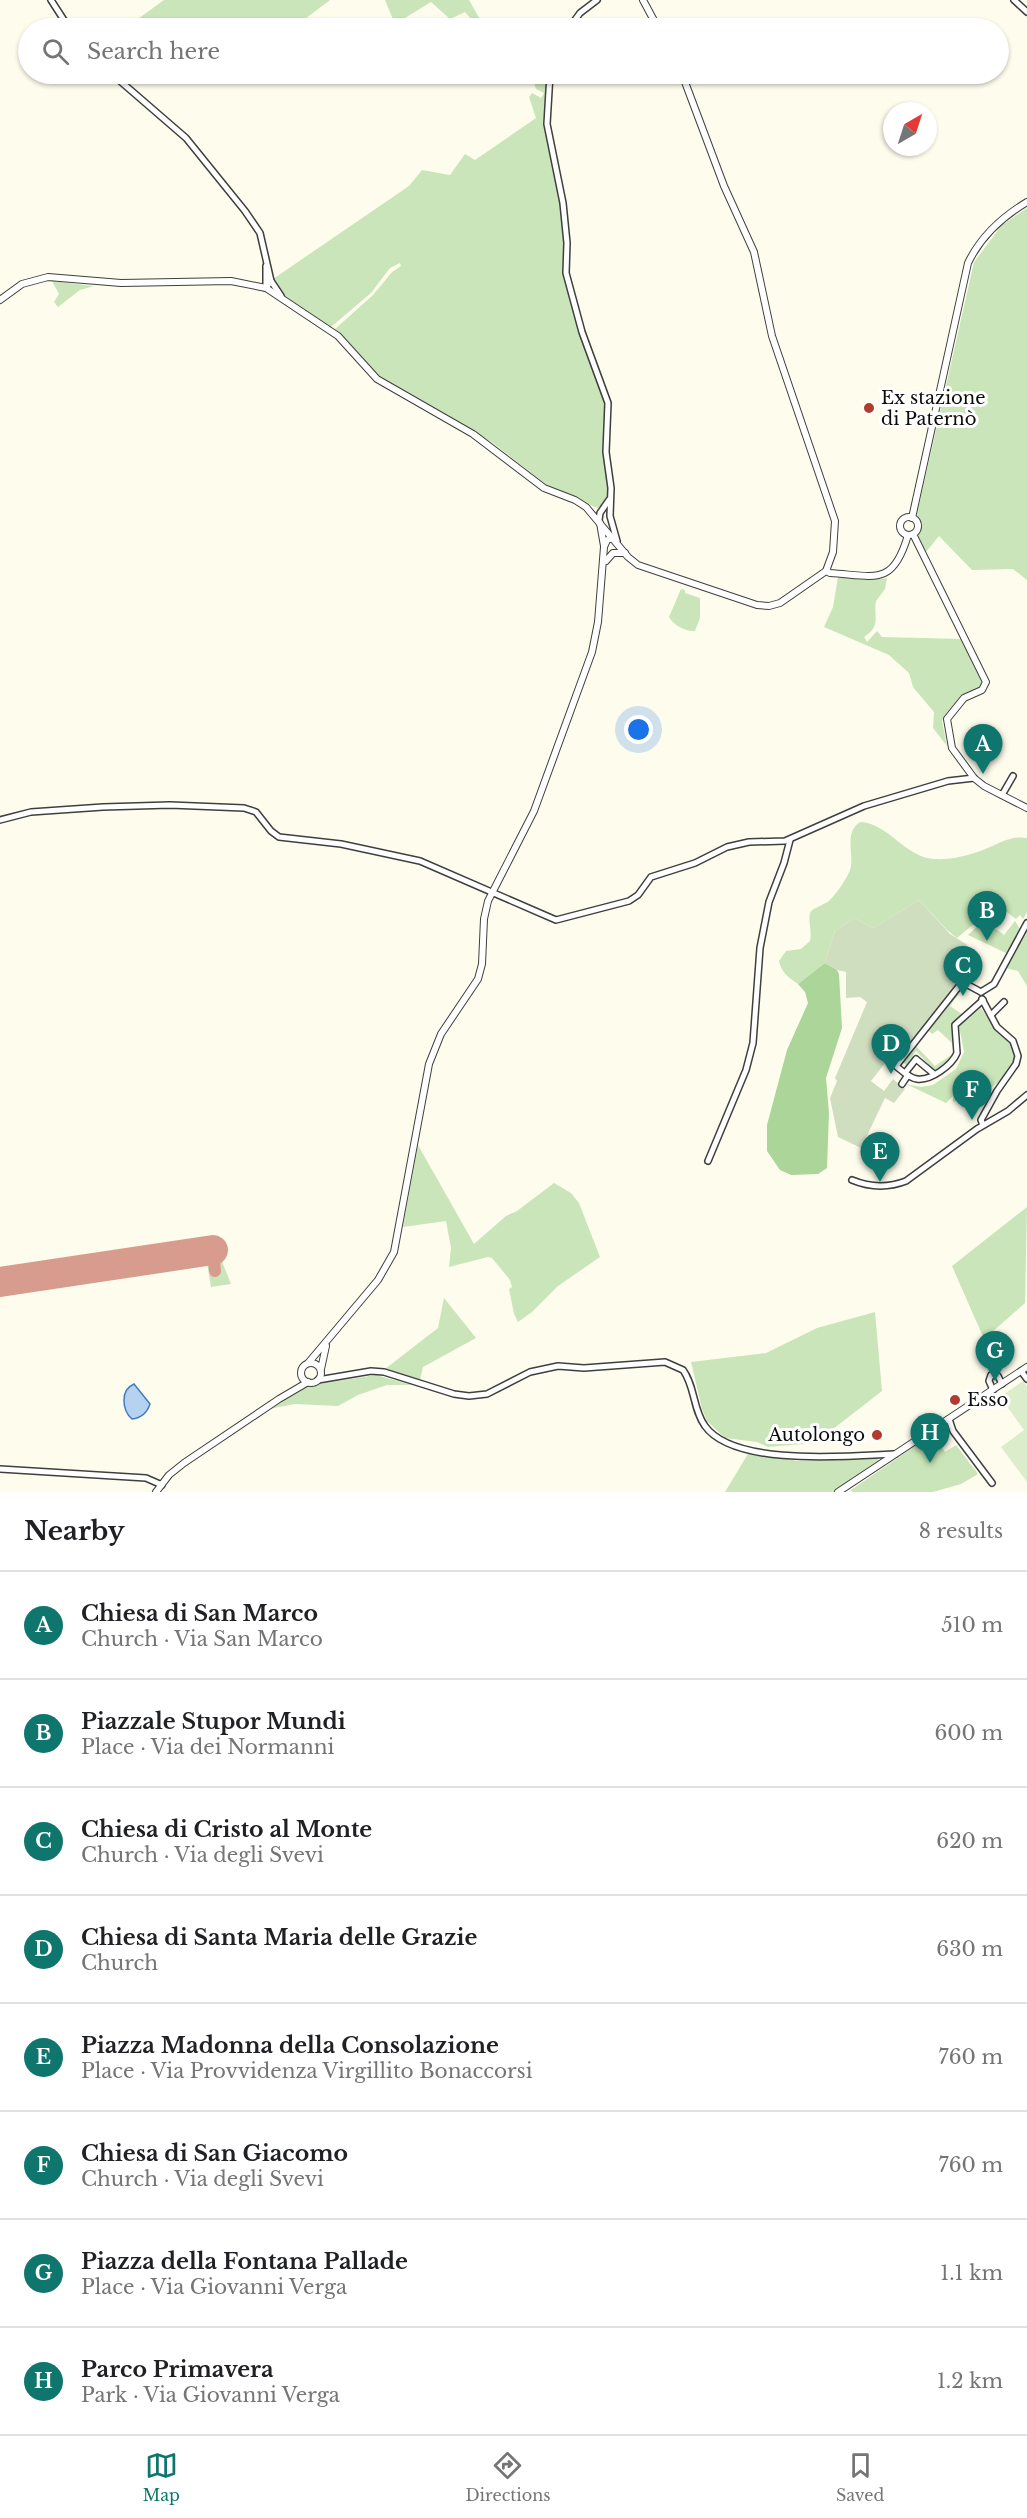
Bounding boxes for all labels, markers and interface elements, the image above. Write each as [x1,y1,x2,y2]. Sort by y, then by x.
search box [18,18,1009,84]
icon: search [39,35,72,68]
text: Search here [87,38,220,65]
north arrow [883,102,937,156]
place label: Ex stazione di Paternò [881,387,986,430]
marker: Ex stazione di Paternò [862,401,876,415]
your location [624,715,653,744]
pin: A [964,724,1002,774]
pin: B [968,892,1006,941]
pin: C [944,946,982,996]
pin: D [872,1024,910,1074]
pin: F [952,1070,992,1120]
pin: E [860,1132,900,1182]
pin: G [976,1332,1014,1381]
place label: Esso [967,1389,1008,1411]
marker: Esso [948,1393,962,1407]
pin: H [910,1414,950,1463]
place label: Autolongo [767,1424,865,1446]
marker: Autolongo [870,1428,884,1442]
text: Nearby [24,1515,125,1547]
text: 8 results [919,1519,1003,1543]
text: Chiesa di San Marco [81,1600,318,1627]
text: A [35,1613,52,1637]
text: 510 m [941,1613,1003,1637]
text: Church · Via San Marco [81,1627,323,1651]
text: Piazzale Stupor Mundi [81,1708,346,1735]
text: B [36,1721,51,1745]
text: 600 m [934,1721,1003,1745]
text: Place · Via dei Normanni [81,1735,334,1759]
text: Chiesa di Cristo al Monte [81,1816,372,1843]
text: C [35,1829,52,1853]
text: 620 m [936,1829,1003,1853]
text: Church · Via degli Svevi [81,1843,324,1867]
text: Chiesa di Santa Maria delle Grazie [81,1924,477,1951]
text: D [34,1937,53,1961]
text: 630 m [936,1937,1003,1961]
text: Church [81,1951,158,1975]
text: Piazza Madonna della Consolazione [81,2032,499,2059]
text: E [36,2045,51,2069]
text: 760 m [939,2045,1003,2069]
text: Place · Via Provvidenza Virgillito Bonaccorsi [81,2059,533,2083]
text: Chiesa di San Giacomo [81,2140,348,2167]
text: F [37,2153,50,2177]
text: 760 m [939,2153,1003,2177]
text: Church · Via degli Svevi [81,2167,324,2191]
text: Piazza della Fontana Pallade [81,2248,408,2275]
text: G [35,2261,52,2285]
text: 1.1 km [940,2261,1003,2285]
text: Place · Via Giovanni Verga [81,2275,347,2299]
text: Parco Primavera [81,2356,274,2383]
text: H [34,2369,53,2393]
text: 1.2 km [937,2369,1003,2393]
text: Park · Via Giovanni Verga [81,2383,340,2407]
tab: Map [143,2449,180,2505]
tab: Directions [465,2449,550,2505]
tab: Saved [836,2449,884,2505]

